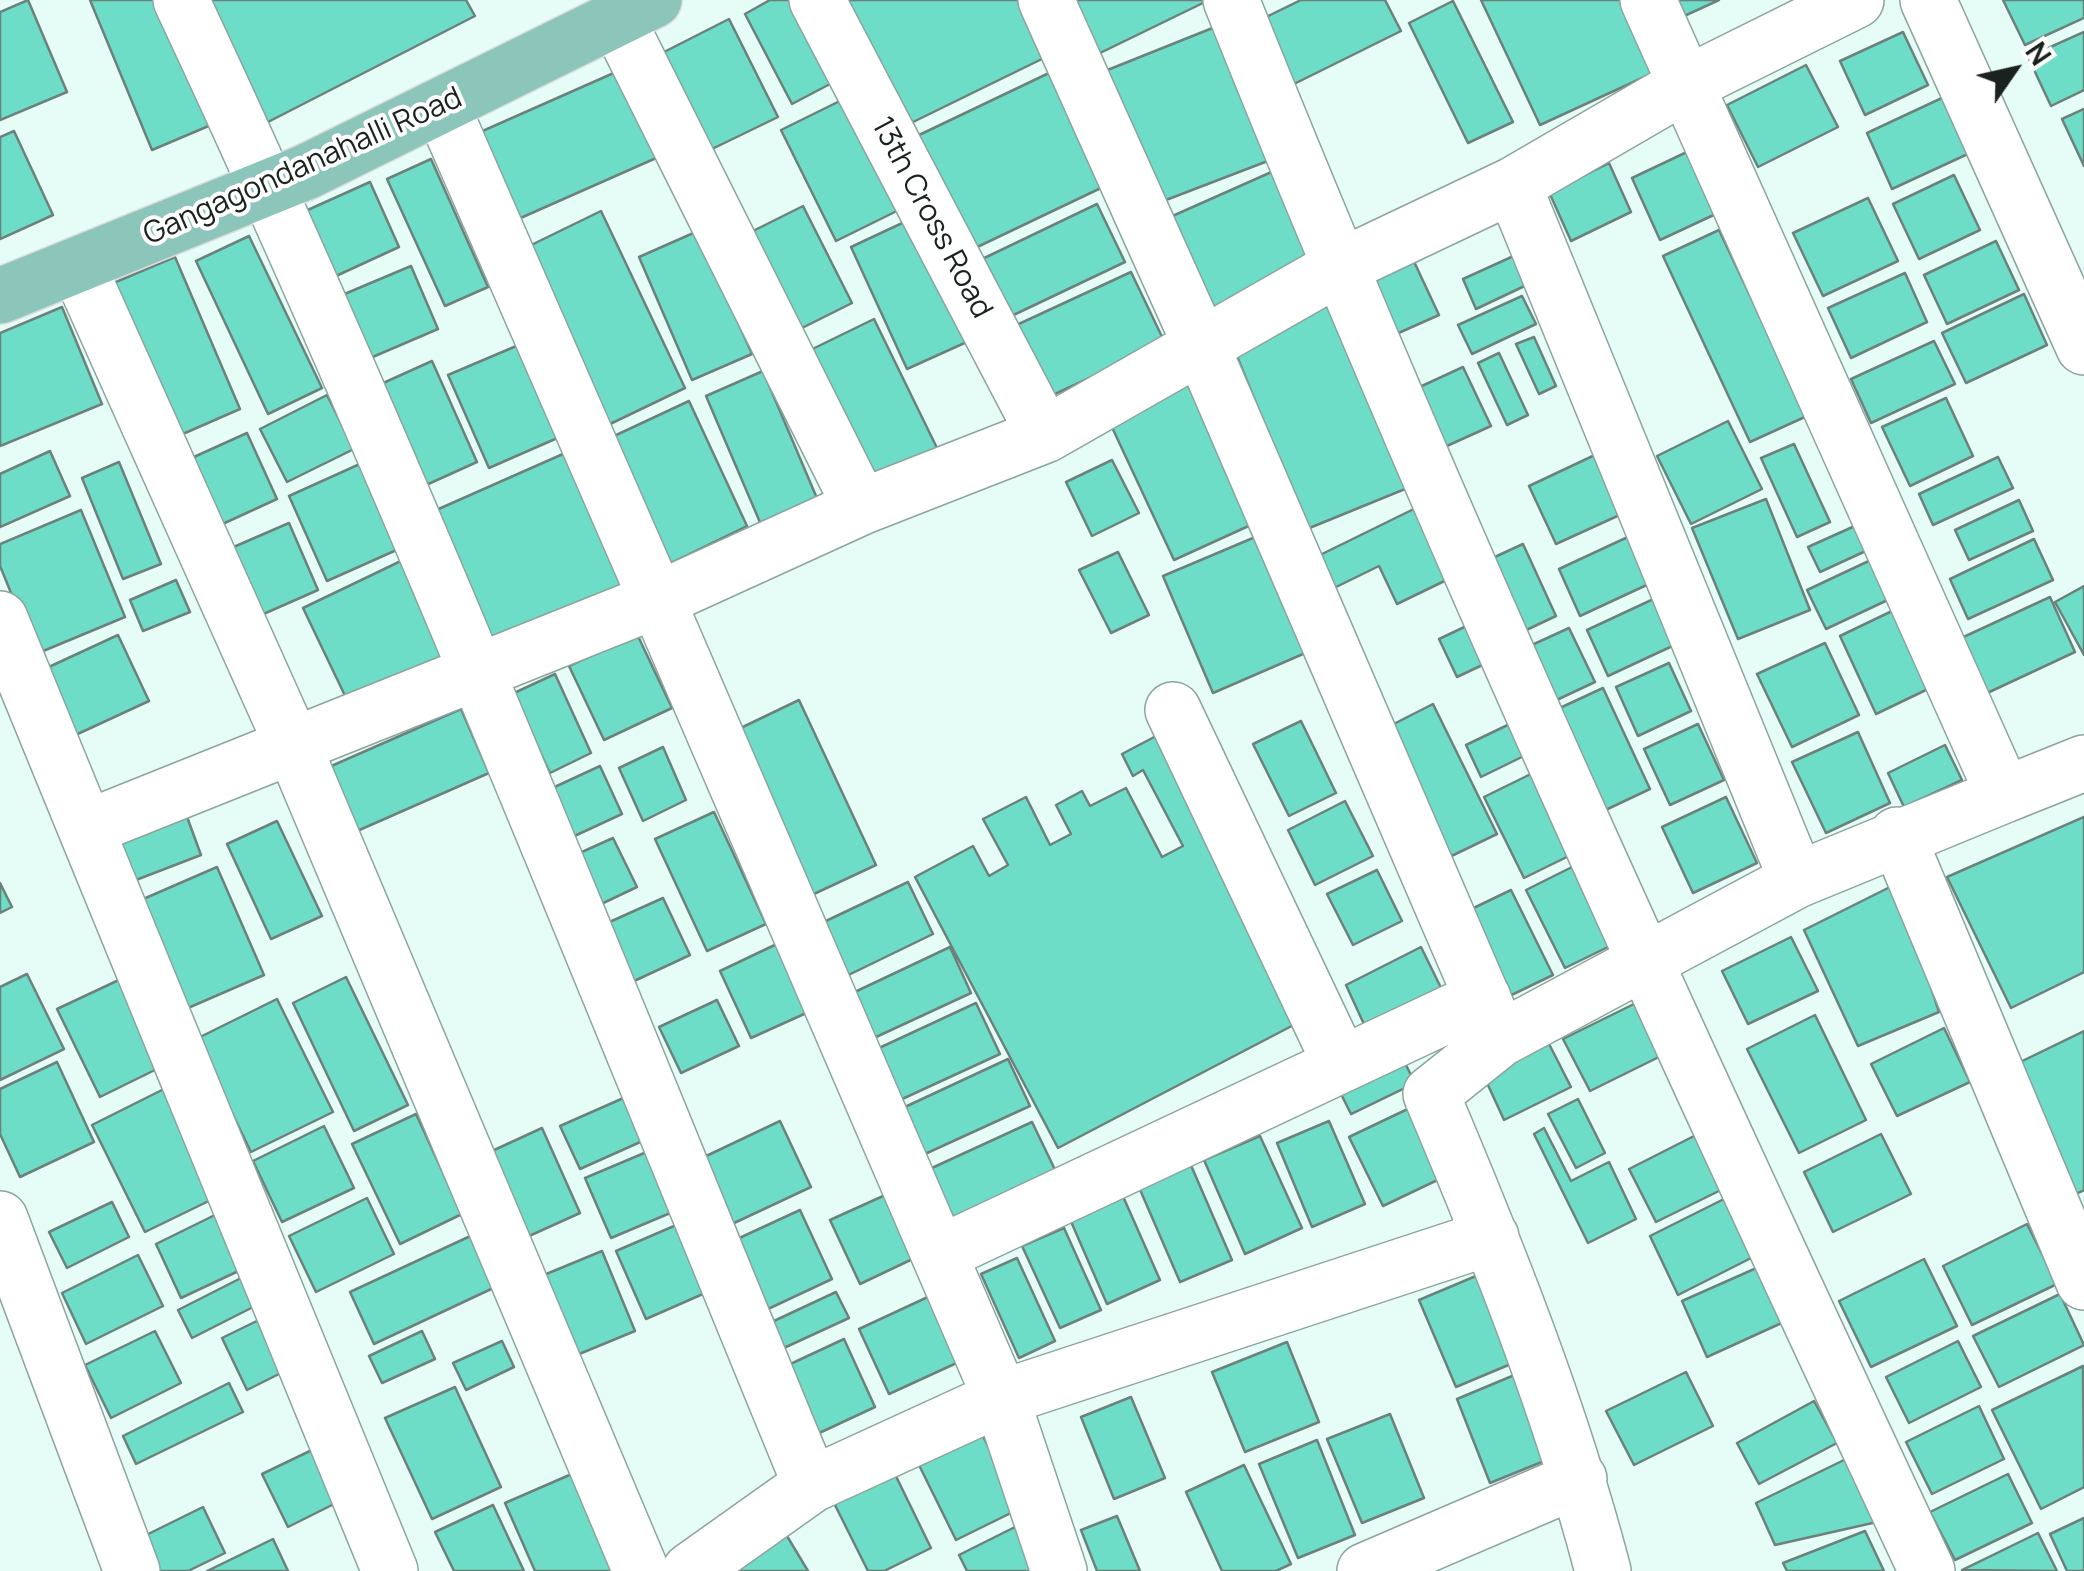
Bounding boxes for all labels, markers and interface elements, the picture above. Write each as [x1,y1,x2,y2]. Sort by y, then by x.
north arrow [1964,20,2064,120]
text: N [2017,34,2060,72]
street label: Gangagondanahalli Road [138,80,468,254]
street label: 13th Cross Road [863,111,999,325]

